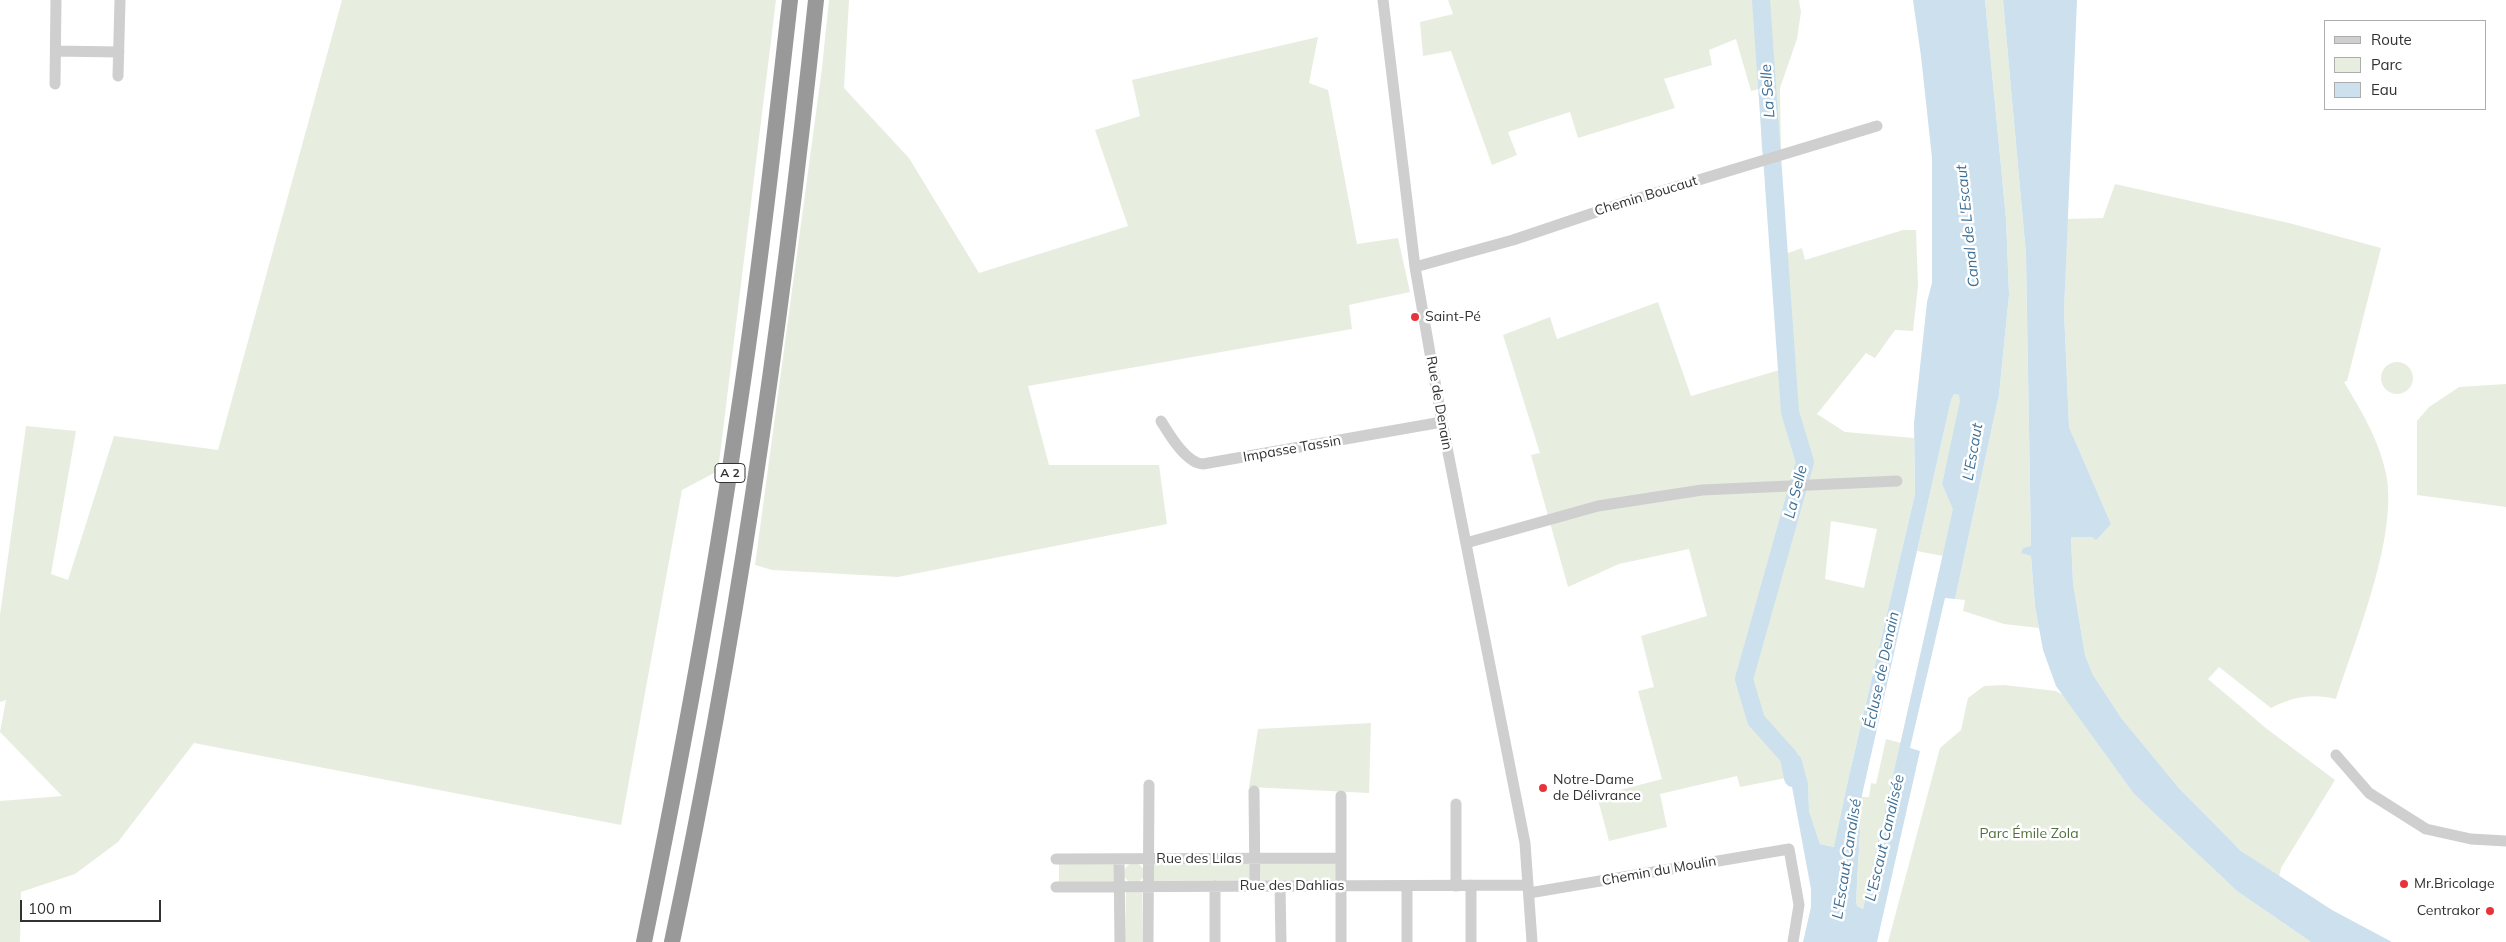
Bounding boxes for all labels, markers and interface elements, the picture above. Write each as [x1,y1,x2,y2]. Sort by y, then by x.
legend [2324,20,2486,110]
text: Route [2371,30,2412,49]
text: Parc [2371,55,2402,74]
water label: La Selle [1757,63,1779,119]
text: Eau [2371,80,2397,99]
water label: Canal de L'Escaut [1953,164,1983,288]
street label: Chemin Boucaut [1593,172,1699,220]
place label: Saint-Pé [1425,309,1481,325]
marker: Saint-Pé [1409,311,1421,323]
street label: Rue de Denain [1422,355,1456,451]
water label: L'Escaut [1959,422,1987,482]
street label: Impasse Tassin [1242,432,1342,466]
road number: A 2 [715,463,745,482]
water label: La Selle [1781,464,1811,520]
water label: Écluse de Denain [1861,610,1903,730]
place label: Notre-Dame de Délivrance [1553,772,1641,804]
water label: L'Escaut Canalisée [1862,773,1908,903]
marker: Notre-Dame de Délivrance [1537,782,1549,794]
water label: L'Escaut Canalisé [1829,798,1865,920]
park label: Parc Émile Zola [1979,826,2079,842]
street label: Rue des Lilas [1156,851,1242,867]
street label: Chemin du Moulin [1600,853,1718,889]
place label: Mr.Bricolage [2414,876,2494,892]
street label: Rue des Dahlias [1240,878,1344,894]
marker: Mr.Bricolage [2398,878,2410,890]
scale bar [22,890,164,922]
text: 100 m [28,899,72,918]
place label: Centrakor [2417,903,2480,919]
marker: Centrakor [2484,905,2496,917]

